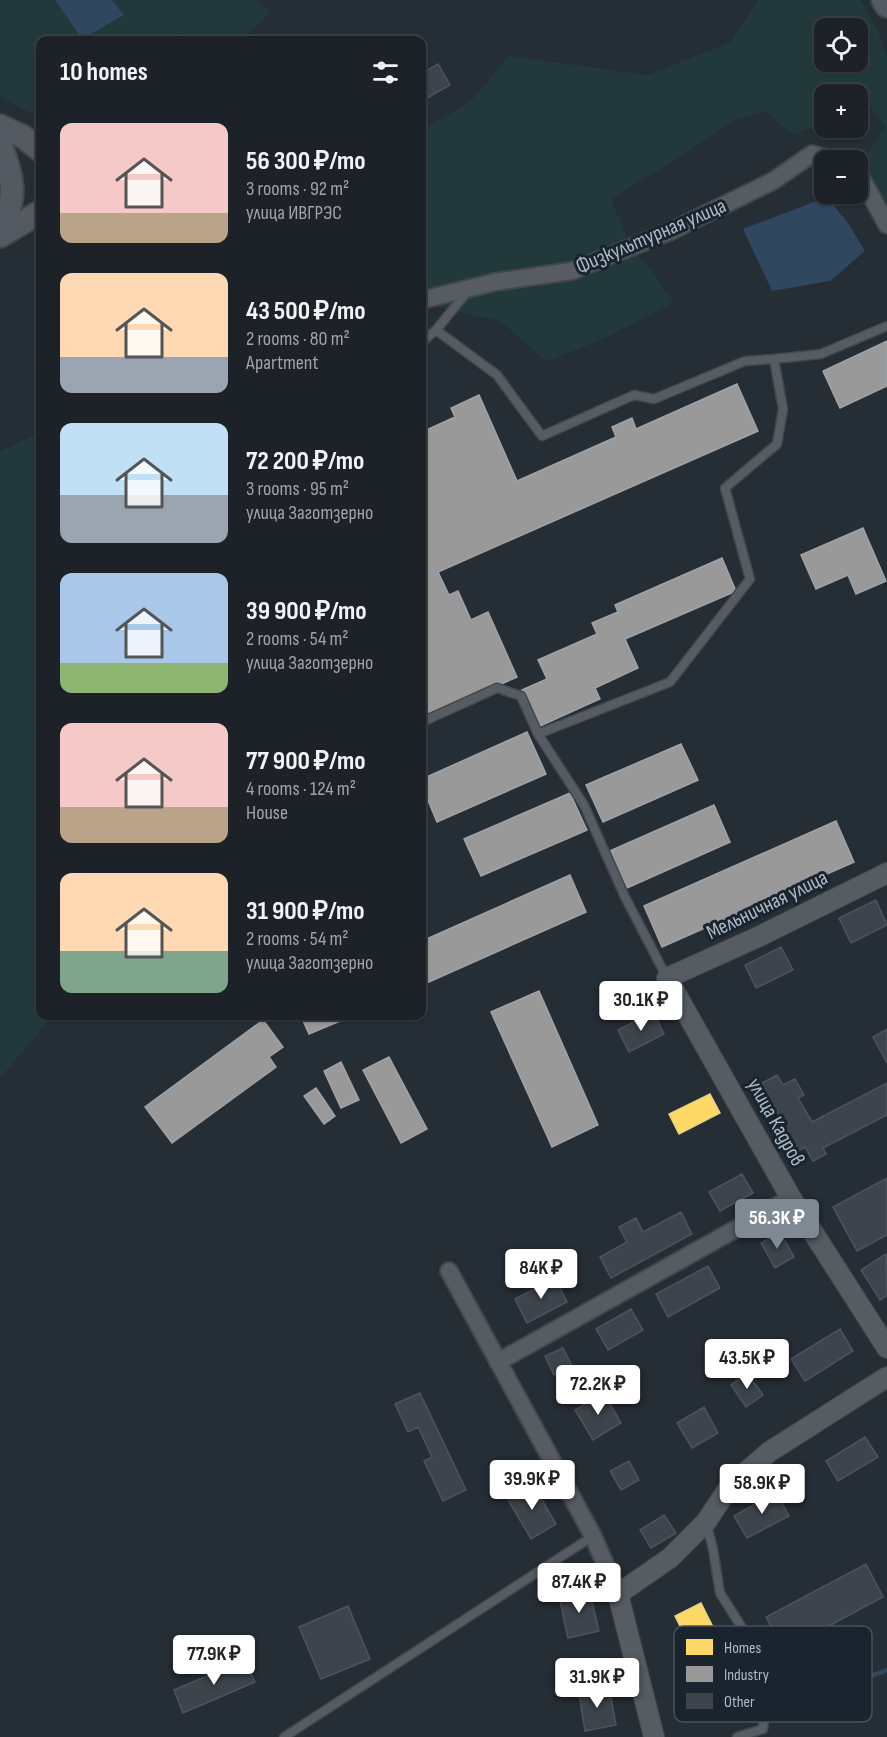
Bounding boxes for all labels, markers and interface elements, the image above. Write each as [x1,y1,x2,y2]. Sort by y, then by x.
map controls [814,18,868,204]
button: locate [814,18,868,72]
icon: filters [369,56,402,89]
text: 10 homes [60,57,148,88]
button: + [814,84,868,138]
text: 56 300 ₽/mo [246,146,366,177]
icon: home [108,147,180,219]
button: − [814,150,868,204]
text: 3 rooms · 92 m² [246,177,349,201]
street label: Физкультурная улица [572,193,730,279]
text: улица ИВГРЭС [246,201,342,225]
text: 43 500 ₽/mo [246,296,366,327]
icon: home [108,297,180,369]
text: 2 rooms · 80 m² [246,327,350,351]
text: Apartment [246,351,319,375]
text: 72 200 ₽/mo [246,446,364,477]
icon: home [108,447,180,519]
text: 3 rooms · 95 m² [246,477,349,501]
text: улица Заготзерно [246,501,373,525]
text: 39 900 ₽/mo [246,596,367,627]
icon: home [108,597,180,669]
text: 2 rooms · 54 m² [246,627,348,651]
text: улица Заготзерно [246,651,373,675]
text: 77 900 ₽/mo [246,746,366,777]
icon: home [108,747,180,819]
text: 4 rooms · 124 m² [246,777,356,801]
text: House [246,801,288,825]
street label: Мельничная улица [702,865,832,945]
text: 31 900 ₽/mo [246,896,365,927]
icon: home [108,897,180,969]
text: 2 rooms · 54 m² [246,927,348,951]
text: улица Заготзерно [246,951,373,975]
pin: 30.1K ₽ [586,981,696,1032]
text: 30.1K ₽ [613,988,669,1012]
street label: улица Кадров [742,1074,810,1170]
pin: 56.3K ₽ [722,1199,832,1250]
text: 56.3K ₽ [749,1206,805,1230]
pin: 84K ₽ [499,1249,583,1300]
text: 84K ₽ [519,1256,563,1280]
pin: 43.5K ₽ [692,1339,802,1390]
text: 43.5K ₽ [719,1346,775,1370]
pin: 72.2K ₽ [543,1365,653,1416]
text: 72.2K ₽ [570,1372,626,1396]
pin: 39.9K ₽ [477,1460,587,1511]
pin: 58.9K ₽ [707,1464,817,1515]
text: 39.9K ₽ [504,1467,560,1491]
text: 58.9K ₽ [734,1471,790,1495]
pin: 87.4K ₽ [524,1563,634,1614]
text: 87.4K ₽ [552,1570,606,1594]
legend [674,1626,872,1722]
pin: 77.9K ₽ [159,1635,269,1686]
text: Homes [724,1639,761,1658]
text: 77.9K ₽ [187,1642,241,1666]
pin: 31.9K ₽ [542,1658,652,1709]
text: 31.9K ₽ [569,1665,625,1689]
text: Industry [724,1666,769,1685]
text: Other [724,1693,755,1712]

